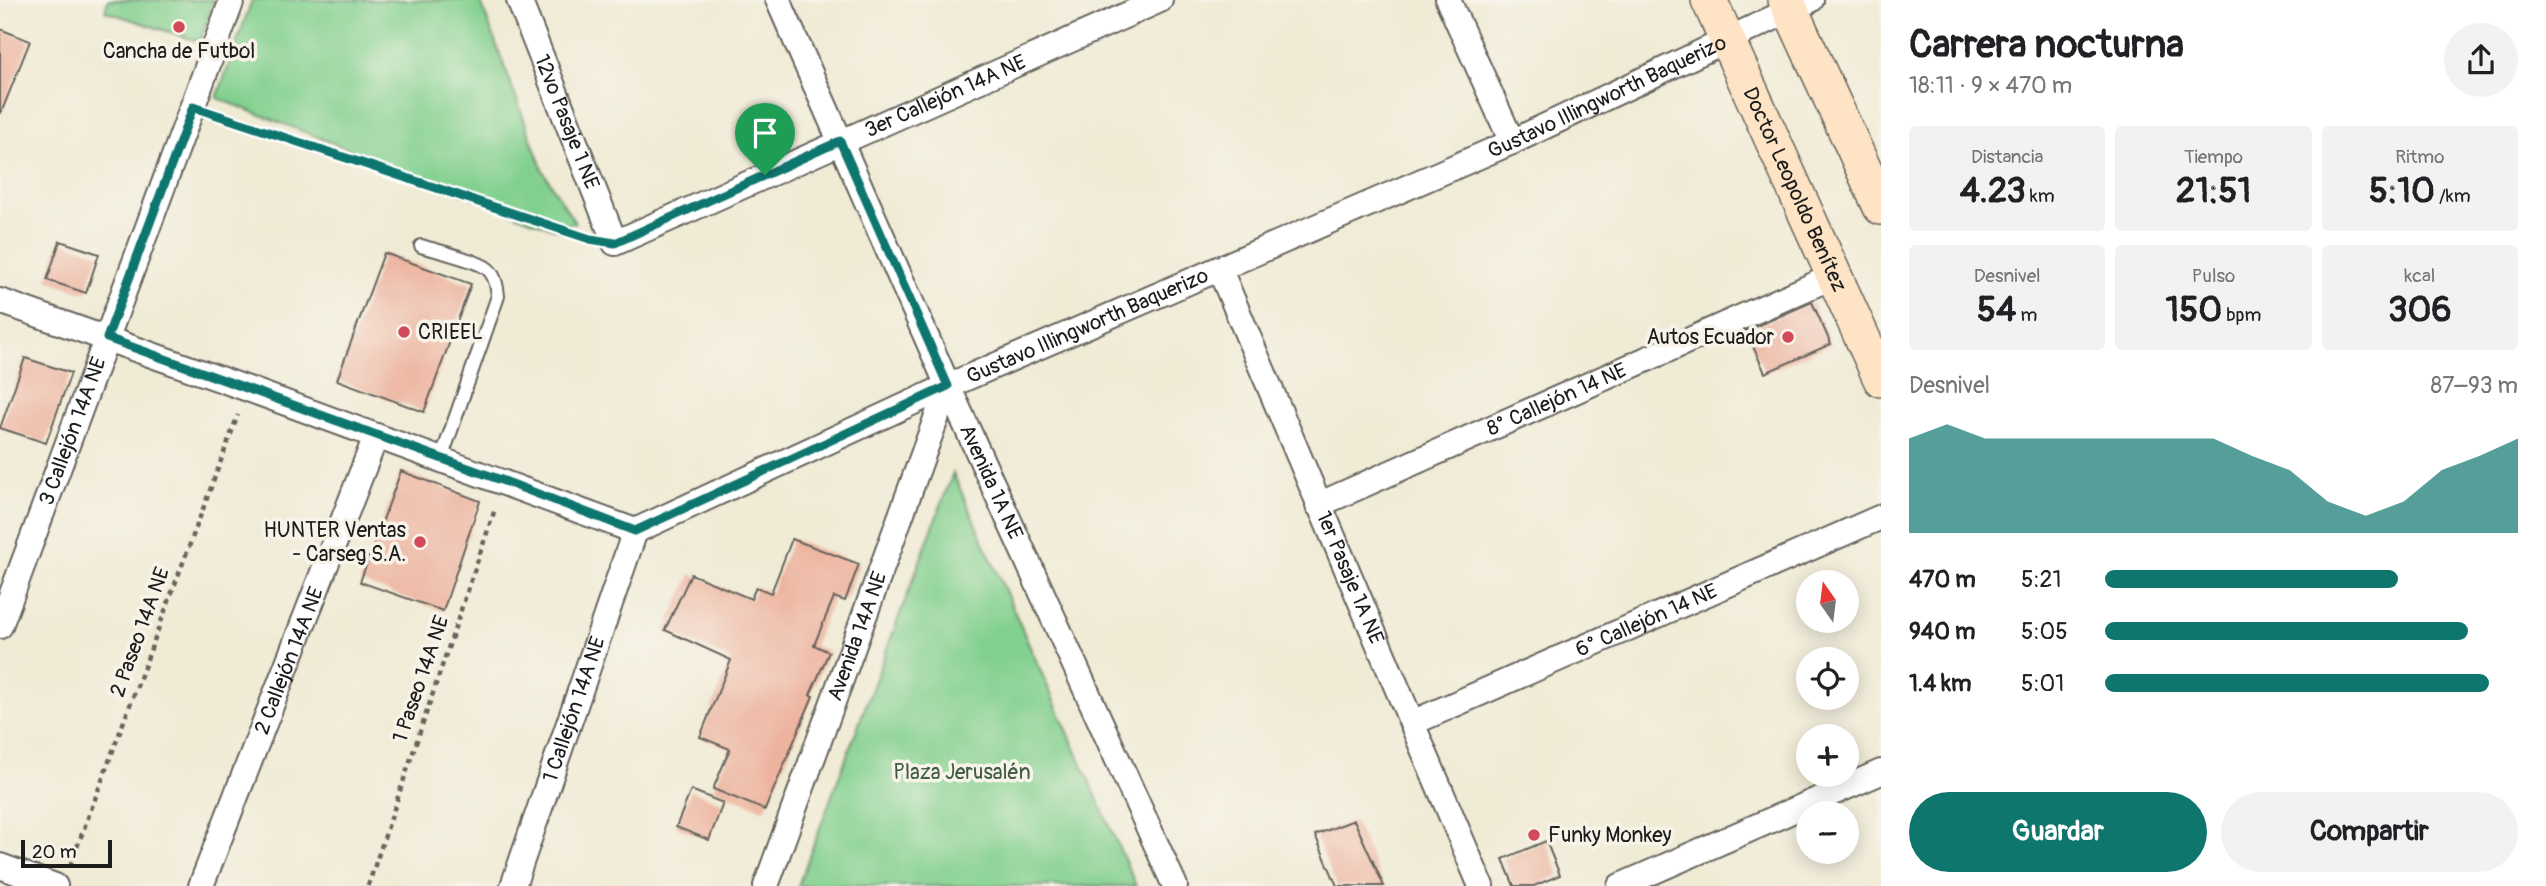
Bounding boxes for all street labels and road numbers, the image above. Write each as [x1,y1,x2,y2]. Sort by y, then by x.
street label: Gustavo Illingworth Baquerizo [1483,29,1731,164]
street label: 3er Callejón 14A NE [861,48,1030,143]
street label: 12vo Pasaje 1 NE [528,51,606,193]
street label: Doctor Leopoldo Benítez [1737,83,1853,296]
street label: Gustavo Illingworth Baquerizo [962,262,1212,390]
street label: 3 Callejón 14A NE [33,353,112,509]
street label: 8° Callejón 14 NE [1482,356,1631,442]
street label: Avenida 1A NE [954,420,1029,544]
street label: 1er Pasaje 1A NE [1310,507,1390,648]
street label: 2 Paseo 14A NE [104,563,176,701]
street label: Avenida 14A NE [821,568,893,704]
street label: 6° Callejón 14 NE [1571,577,1721,663]
street label: 2 Callejón 14A NE [248,583,330,738]
street label: 1 Paseo 14A NE [387,612,455,746]
street label: 1 Callejón 14A NE [536,633,611,786]

